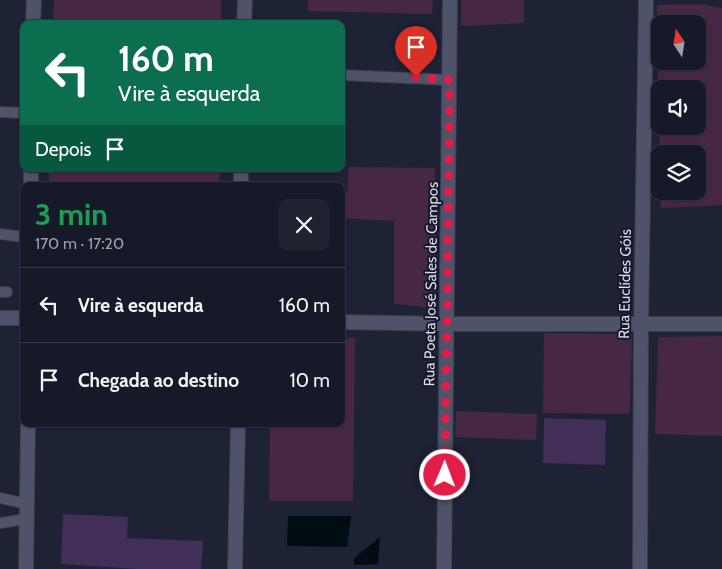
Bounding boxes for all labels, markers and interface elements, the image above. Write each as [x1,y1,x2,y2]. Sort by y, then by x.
north arrow [651,15,706,70]
map controls [651,15,706,200]
pin [395,26,437,77]
icon: arrive [402,33,430,61]
text: 160 m [118,37,214,80]
icon: left [35,40,100,105]
text: Vire à esquerda [118,80,260,107]
button: sound [651,80,706,135]
icon: arrive [101,135,129,163]
text: Depois [35,138,91,161]
button: layers [651,145,706,200]
street label: Rua Poeta José Sales de Campos [420,181,442,387]
text: 3 min [35,196,108,233]
button: close [278,199,330,251]
street label: Rua Euclídes Góis [615,229,635,339]
text: 170 m · 17:20 [35,234,124,253]
icon: left [35,291,63,319]
text: Vire à esquerda [78,294,204,317]
text: 160 m [279,294,330,317]
icon: arrive [35,366,63,394]
text: Chegada ao destino [78,369,239,392]
text: 10 m [290,369,330,392]
position arrow [418,448,470,500]

